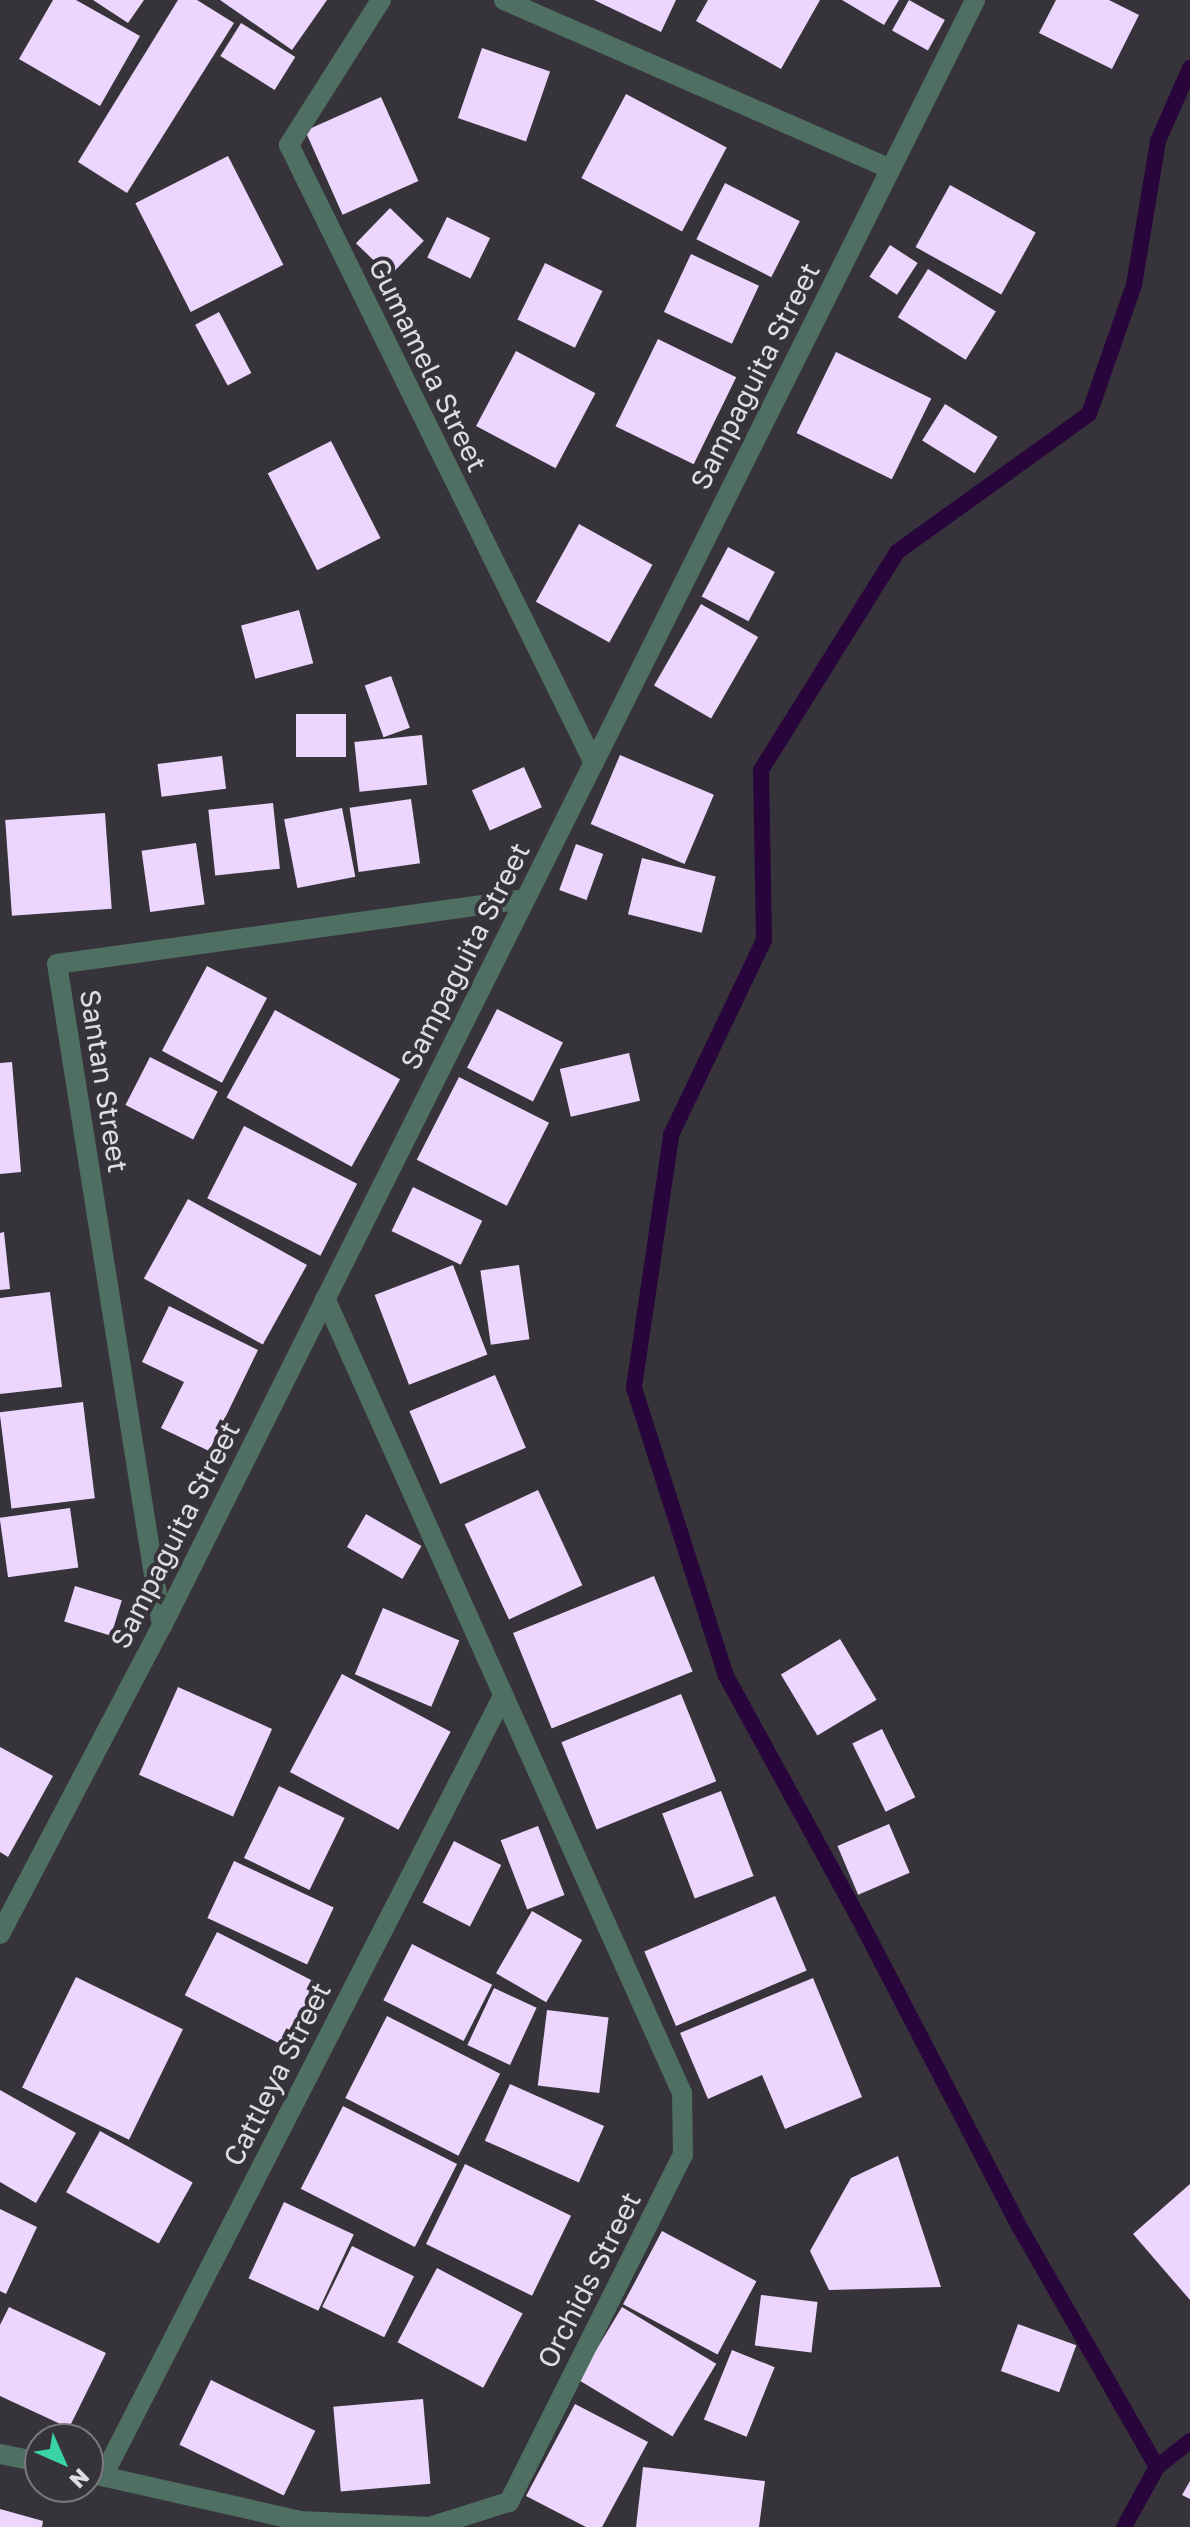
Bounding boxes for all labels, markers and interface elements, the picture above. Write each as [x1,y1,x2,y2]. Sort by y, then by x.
street label: Gumamela Street [362,253,494,477]
street label: Sampaguita Street [683,257,827,495]
street label: Sampaguita Street [393,837,537,1075]
street label: Santan Street [73,987,135,1175]
street label: Sampaguita Street [103,1416,247,1654]
street label: Cattleya Street [216,1977,338,2171]
street label: Orchids Street [530,2186,648,2374]
north arrow [24,2423,104,2503]
text: N [64,2463,95,2494]

